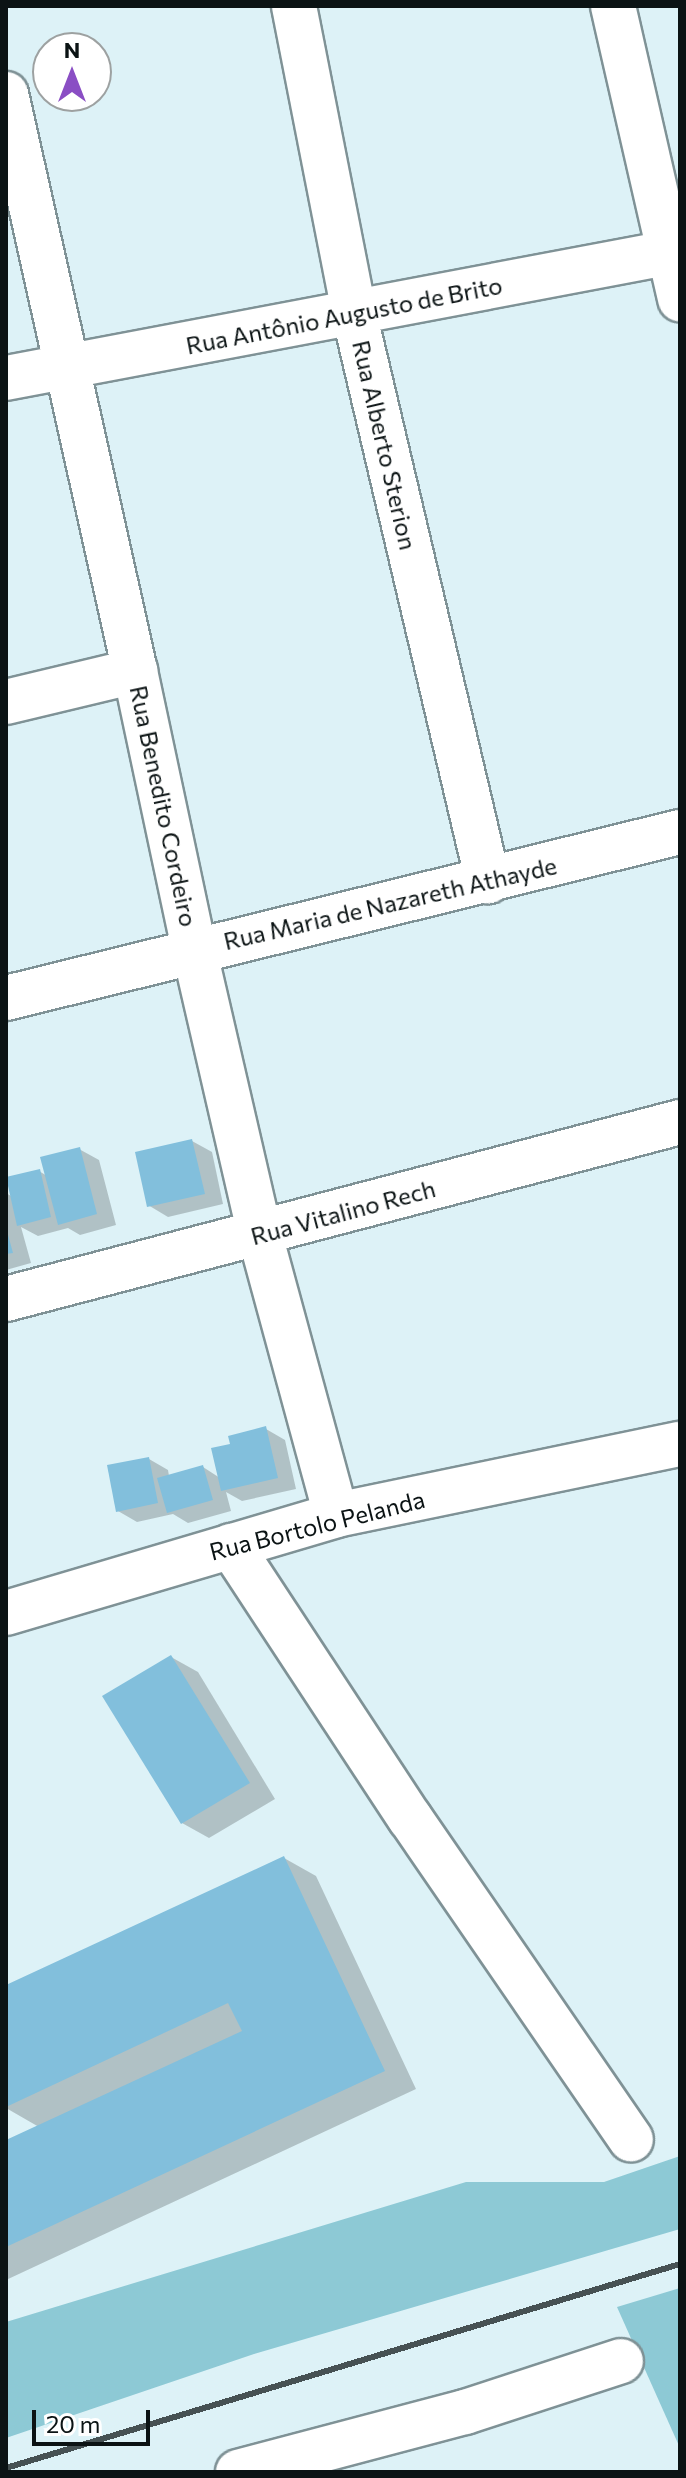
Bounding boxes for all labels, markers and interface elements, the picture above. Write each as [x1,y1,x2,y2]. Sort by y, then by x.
north arrow [32,32,112,112]
text: N [64,36,80,63]
street label: Rua Antônio Augusto de Brito [183,270,505,360]
street label: Rua Alberto Sterion [347,337,423,553]
street label: Rua Benedito Cordeiro [124,683,204,929]
street label: Rua Maria de Nazareth Athayde [221,851,559,955]
street label: Rua Vitalino Rech [247,1173,439,1251]
street label: Rua Bortolo Pelanda [206,1484,428,1566]
scale bar [36,2394,154,2444]
text: 20 m [46,2409,100,2438]

